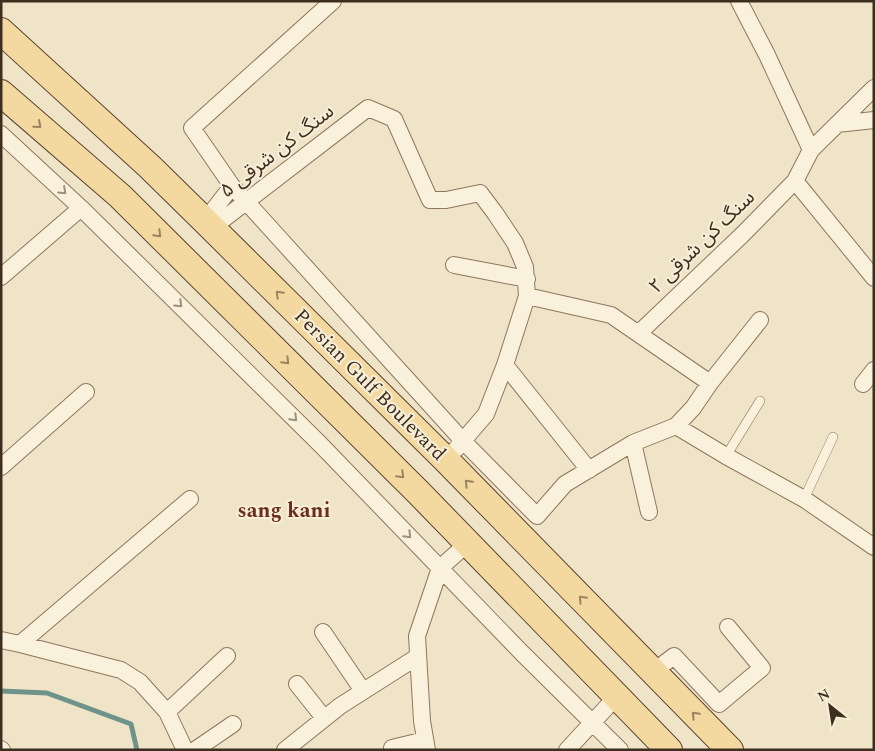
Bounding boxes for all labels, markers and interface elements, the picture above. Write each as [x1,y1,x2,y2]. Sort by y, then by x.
street label: سنگ کن شرقی ۵ [213,97,341,205]
one-way arrow [33,119,42,128]
street label: سنگ کن شرقی ۲ [642,183,762,301]
one-way arrow [57,185,66,194]
one-way arrow [153,228,162,237]
one-way arrow [275,291,284,300]
one-way arrow [173,298,182,307]
street label: Persian Gulf Boulevard [287,302,453,468]
one-way arrow [280,355,289,364]
one-way arrow [289,413,298,422]
one-way arrow [396,469,405,478]
one-way arrow [465,479,474,488]
district label: sang kani [238,495,330,527]
one-way arrow [402,529,411,538]
one-way arrow [579,596,588,605]
north arrow [805,681,855,731]
text: N [814,683,834,707]
one-way arrow [692,712,701,721]

